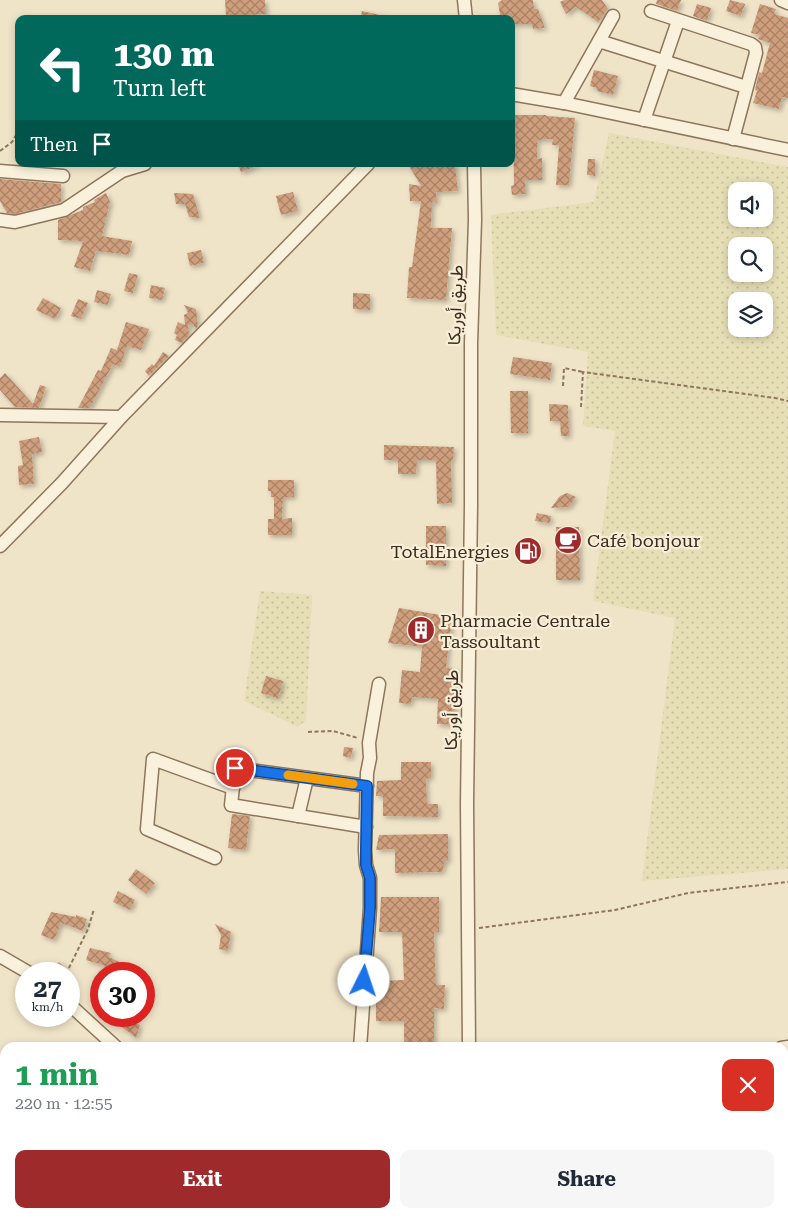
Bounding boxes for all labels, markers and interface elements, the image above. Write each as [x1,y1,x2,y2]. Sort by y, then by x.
text: 130 m [113,34,214,75]
icon: left [30,35,95,100]
text: Turn left [113,76,206,101]
icon: arrive [88,130,116,158]
text: Then [30,133,78,156]
map controls [728,182,773,337]
button: sound [728,182,773,227]
button: search [728,237,773,282]
street label: طريق أوريكا [443,264,468,346]
button: layers [728,292,773,337]
cafe icon: Café bonjour [553,525,583,555]
place label: Café bonjour [587,530,700,551]
fuel station icon: TotalEnergies [513,536,543,566]
place label: TotalEnergies [391,541,509,562]
place label: Pharmacie Centrale Tassoultant [440,610,610,652]
building icon: Pharmacie Centrale Tassoultant [406,615,436,645]
street label: طريق أوريكا [440,670,463,750]
pin [214,747,256,789]
icon: arrive [221,754,249,782]
position arrow [337,954,389,1006]
speed limit sign: 30 [90,962,155,1027]
text: 27 [33,974,62,1003]
text: km/h [31,1000,64,1014]
text: 1 min [15,1057,98,1092]
button: close [722,1059,774,1111]
text: 220 m · 12:55 [15,1094,113,1113]
button: Exit [15,1150,390,1208]
button: Share [400,1150,774,1208]

